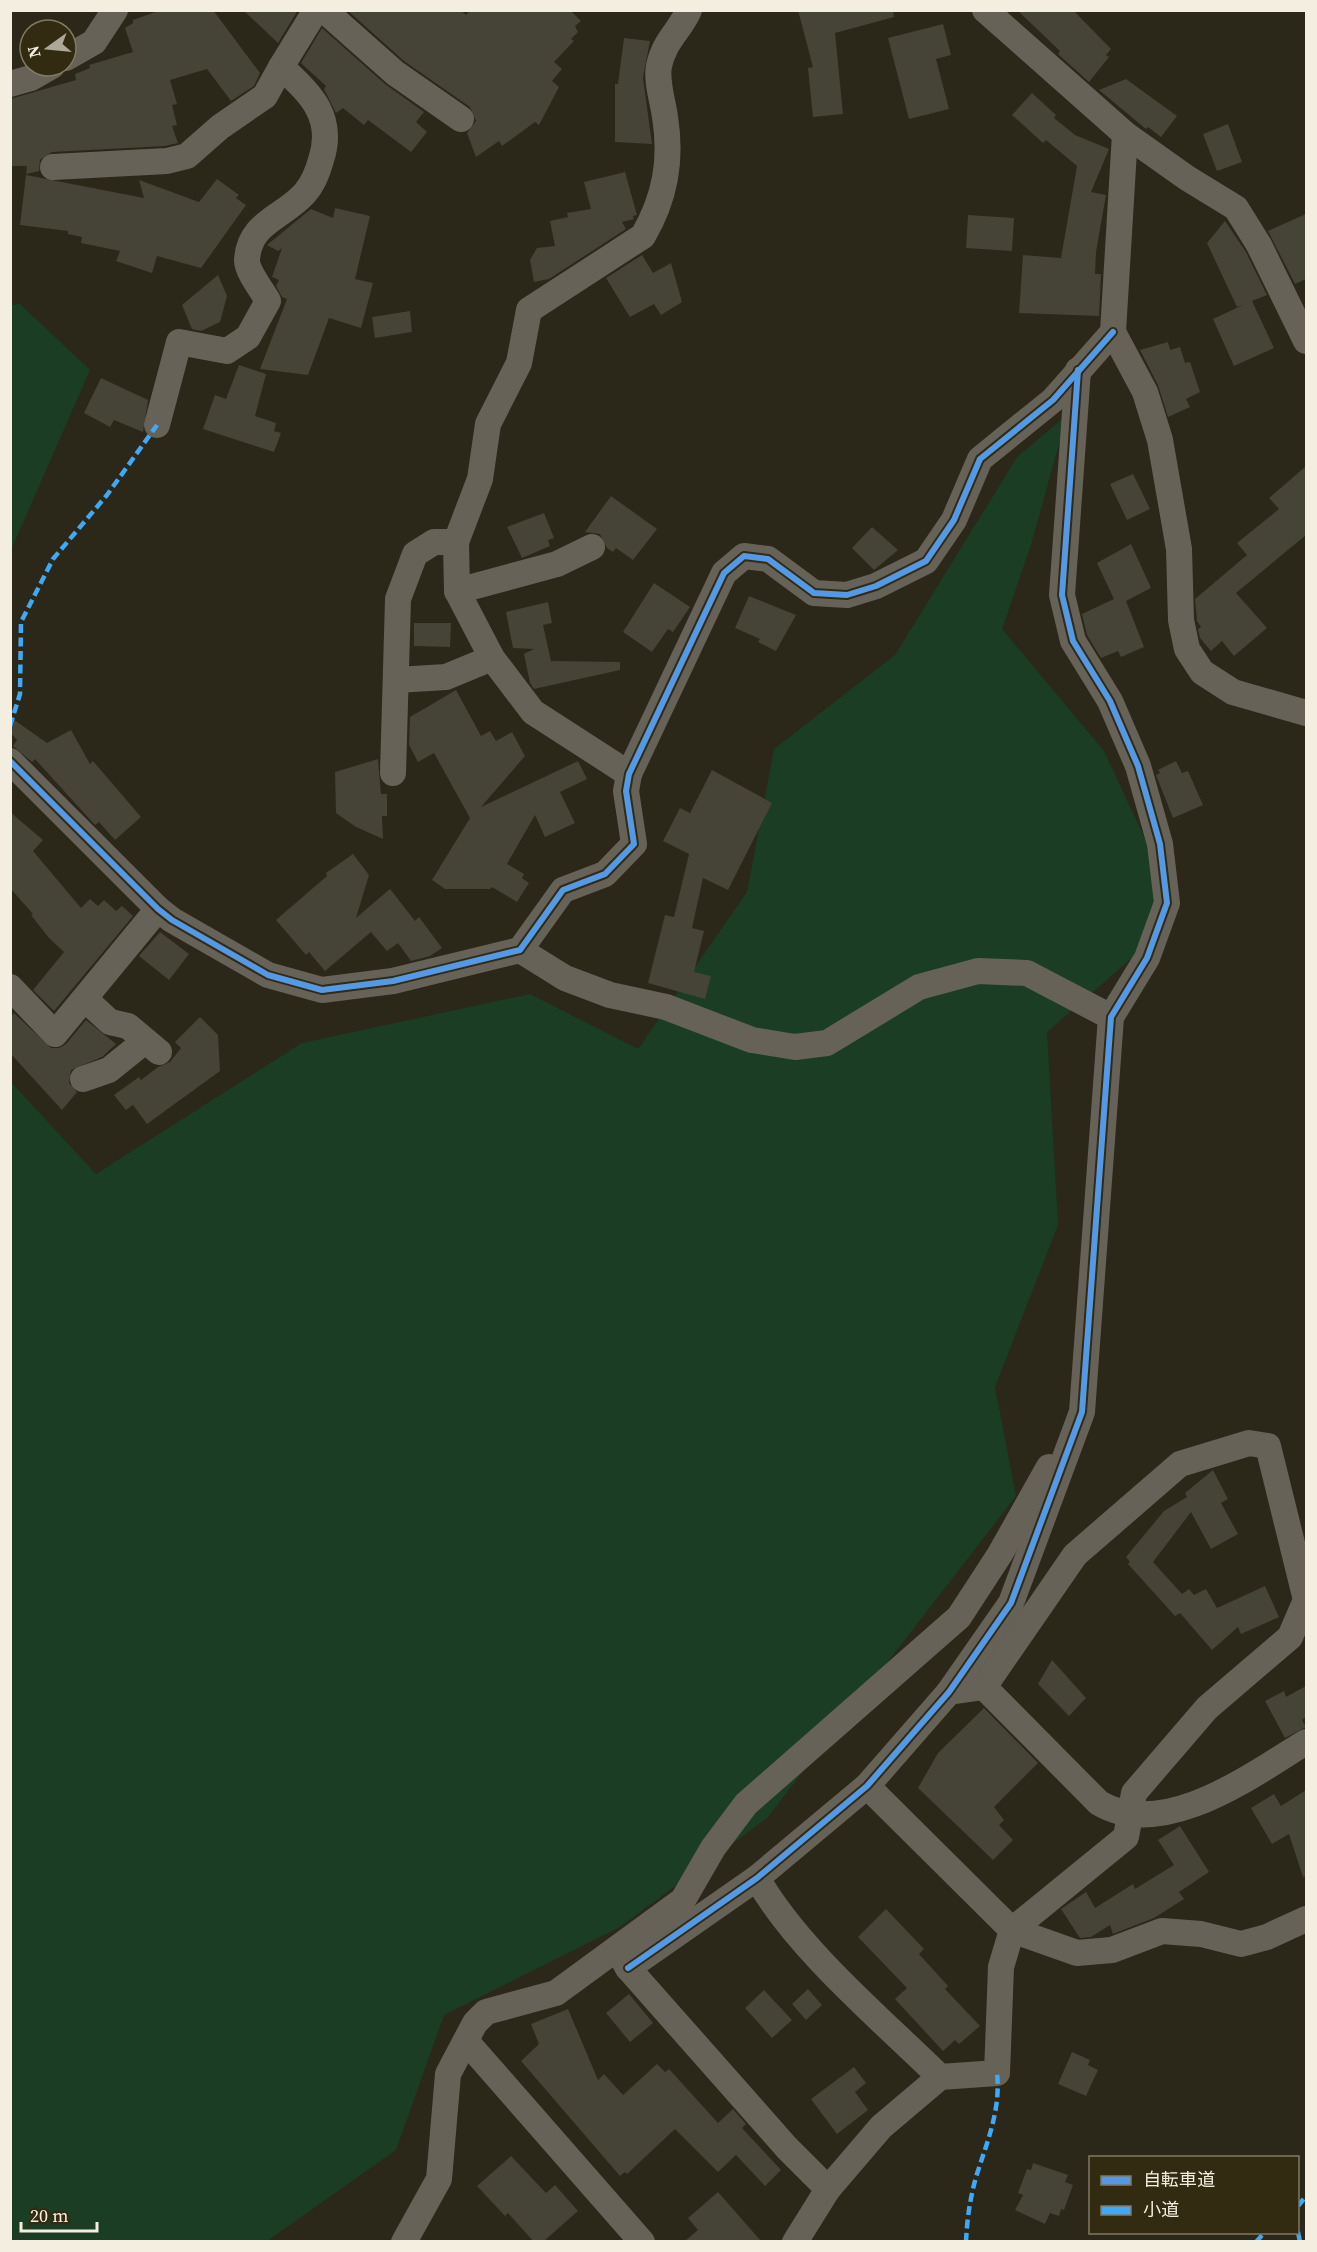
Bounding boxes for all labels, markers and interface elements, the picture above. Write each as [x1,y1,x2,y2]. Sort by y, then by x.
north arrow [18,18,78,78]
text: N [21,43,46,60]
legend [1089,2156,1299,2234]
text: 自転車道 [1143,2167,1215,2192]
scale bar [21,2195,98,2233]
text: 小道 [1143,2197,1179,2222]
text: 20 m [30,2203,68,2228]

